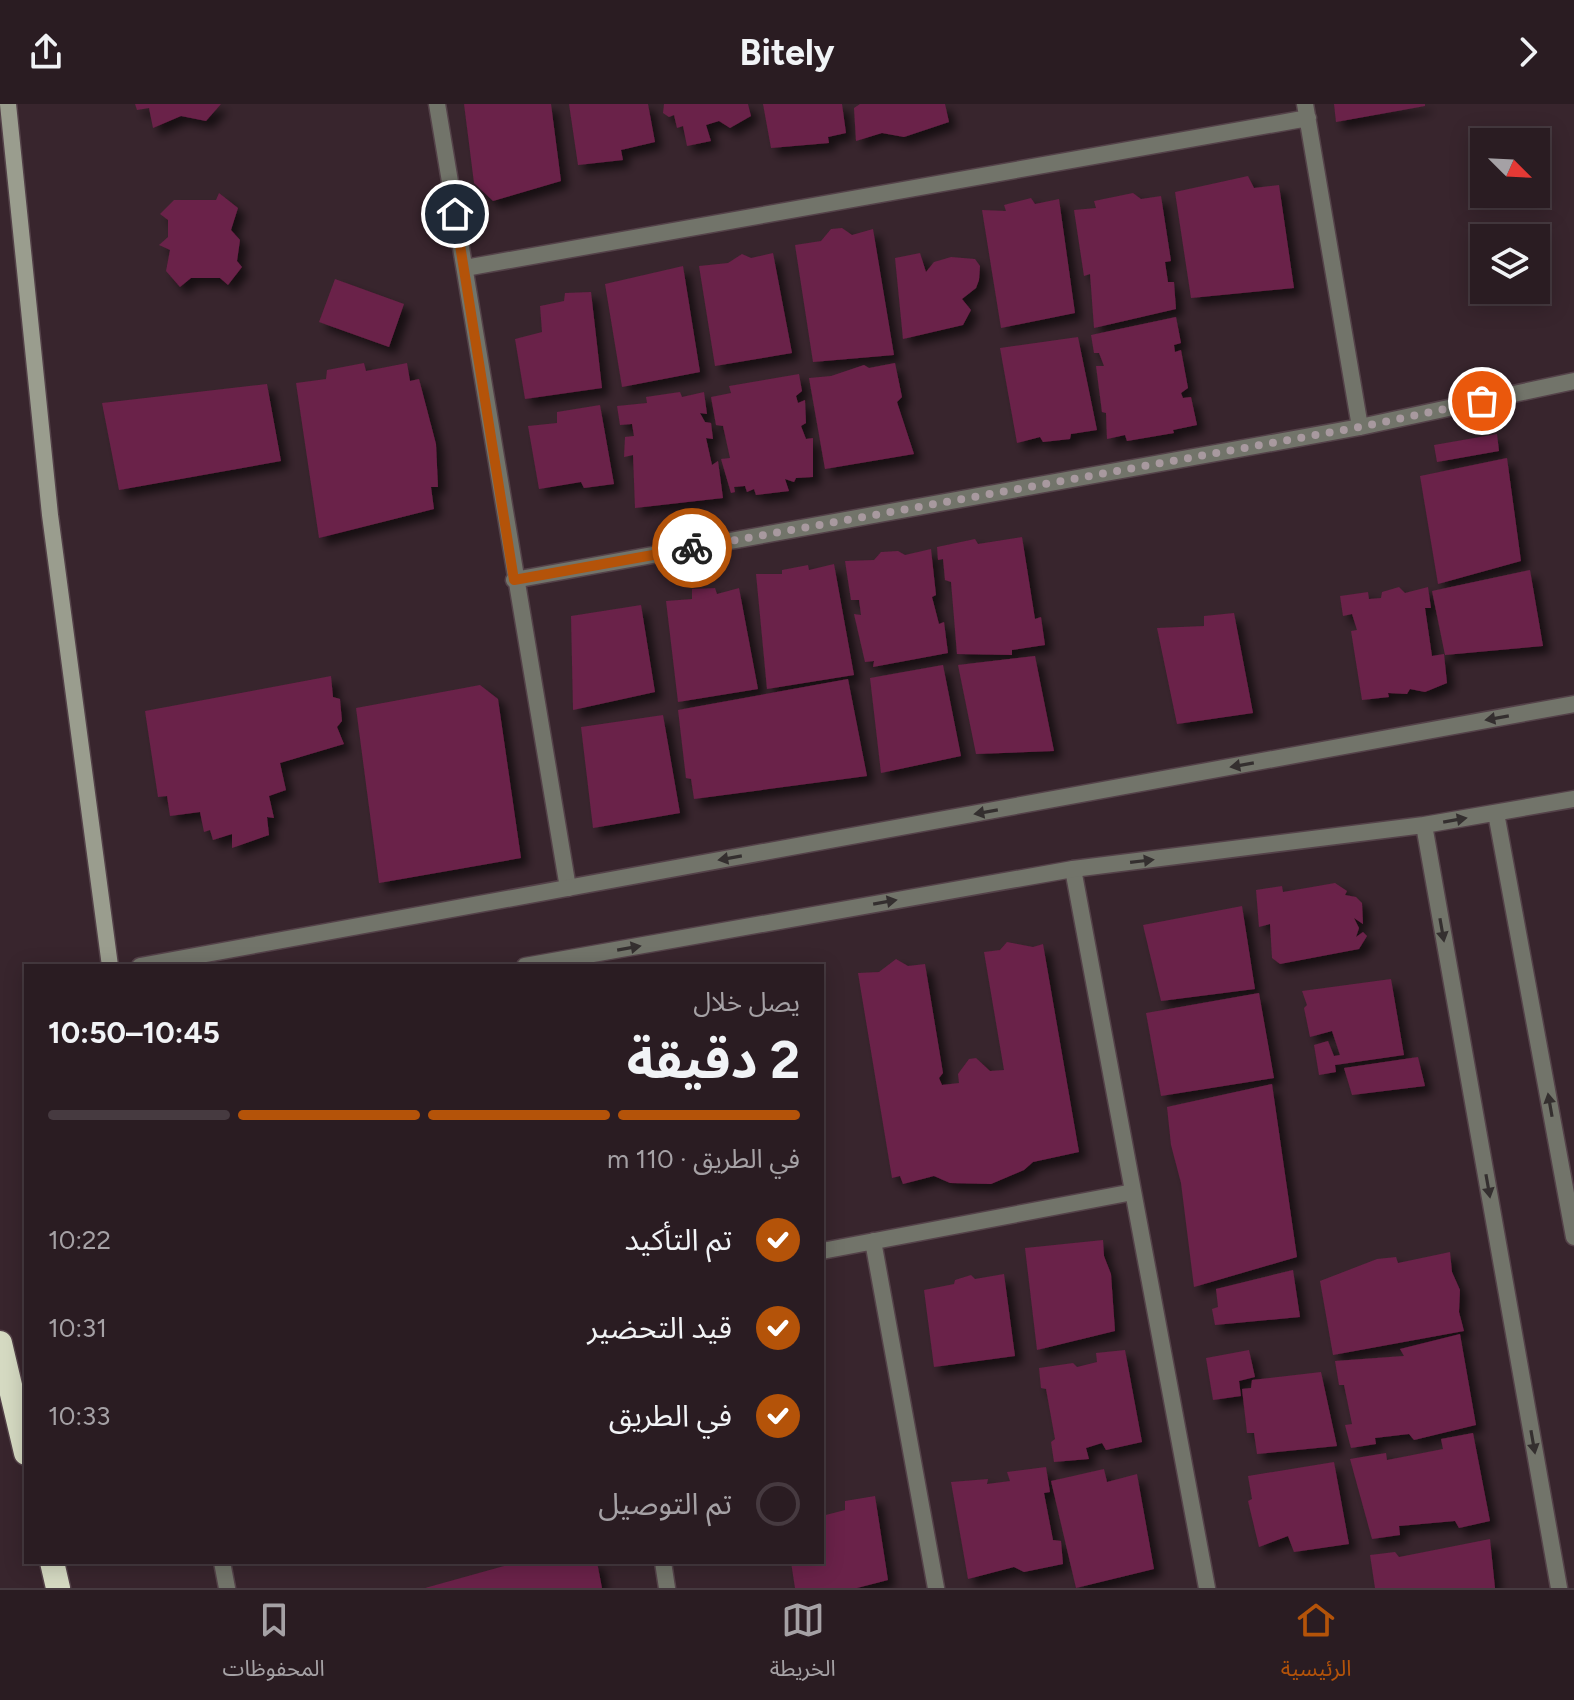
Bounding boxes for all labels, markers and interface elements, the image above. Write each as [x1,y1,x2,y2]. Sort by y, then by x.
icon: share [24,30,68,74]
icon: forward [1506,30,1550,74]
text: Bitely [739,31,835,74]
north arrow [1470,128,1550,208]
map controls [1470,128,1550,304]
pin [421,180,489,248]
icon: home [433,192,477,236]
button: layers [1470,224,1550,304]
pin [1448,367,1516,435]
icon: bag [1460,379,1504,423]
courier [652,508,732,588]
icon: bike [670,526,714,570]
one-way arrow [1484,713,1509,725]
one-way arrow [1229,759,1254,772]
one-way arrow [973,806,998,818]
one-way arrow [1443,813,1468,826]
one-way arrow [717,853,742,865]
one-way arrow [1130,854,1155,867]
one-way arrow [873,896,898,908]
one-way arrow [1437,918,1449,943]
one-way arrow [617,941,642,953]
text: يصل خلال [693,986,800,1018]
text: 10:45–10:50 [48,1014,220,1051]
text: 2 دقيقة [627,1029,800,1091]
one-way arrow [1543,1092,1555,1117]
text: في الطريق · 110 m [607,1143,800,1175]
one-way arrow [1482,1173,1494,1198]
icon: check [756,1218,800,1262]
text: تم التأكيد [624,1221,732,1258]
text: 10:22 [48,1224,111,1256]
icon: check [756,1306,800,1350]
text: قيد التحضير [587,1309,732,1346]
text: 10:31 [48,1312,107,1344]
icon: check [756,1394,800,1438]
text: في الطريق [609,1397,732,1434]
text: 10:33 [48,1400,110,1432]
one-way arrow [1528,1429,1540,1454]
text: تم التوصيل [598,1485,732,1522]
tab: المحفوظات [223,1598,325,1692]
tab: الخريطة [770,1598,836,1692]
tab: الرئيسية [1281,1598,1351,1692]

